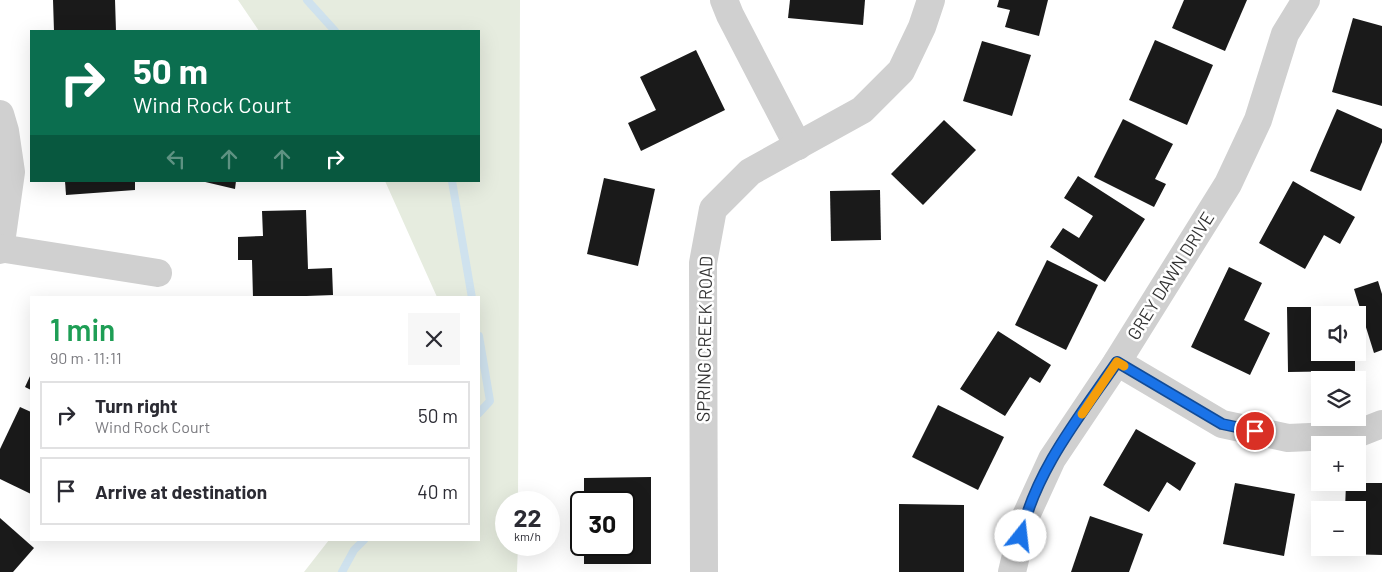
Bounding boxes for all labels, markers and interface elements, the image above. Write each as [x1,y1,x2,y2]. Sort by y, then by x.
text: 50 m [133,49,208,91]
icon: right [50,50,115,115]
text: Wind Rock Court [133,91,292,117]
icon: left [162,145,190,173]
icon: ahead [215,145,243,173]
icon: ahead [268,145,296,173]
icon: right [321,145,349,173]
street label: GREY DAWN DRIVE [1122,207,1218,344]
street label: SPRING CREEK ROAD [692,256,716,422]
map controls [1311,306,1366,556]
button: sound [1311,306,1366,361]
text: 1 min [50,311,115,347]
button: close [408,313,460,365]
text: 90 m · 11:11 [50,348,122,367]
button: layers [1311,371,1366,426]
text: Turn right [95,394,177,417]
icon: right [52,401,80,429]
text: 50 m [418,404,458,427]
pin [1234,410,1276,452]
text: Wind Rock Court [95,417,210,436]
icon: arrive [1241,417,1269,445]
button: + [1311,436,1366,491]
icon: arrive [52,477,80,505]
text: Arrive at destination [95,480,267,503]
text: 40 m [417,480,458,503]
speed limit sign: 30 [570,491,635,556]
button: − [1311,501,1366,556]
text: 22 [513,502,542,532]
position arrow [994,509,1046,561]
text: km/h [514,529,541,543]

